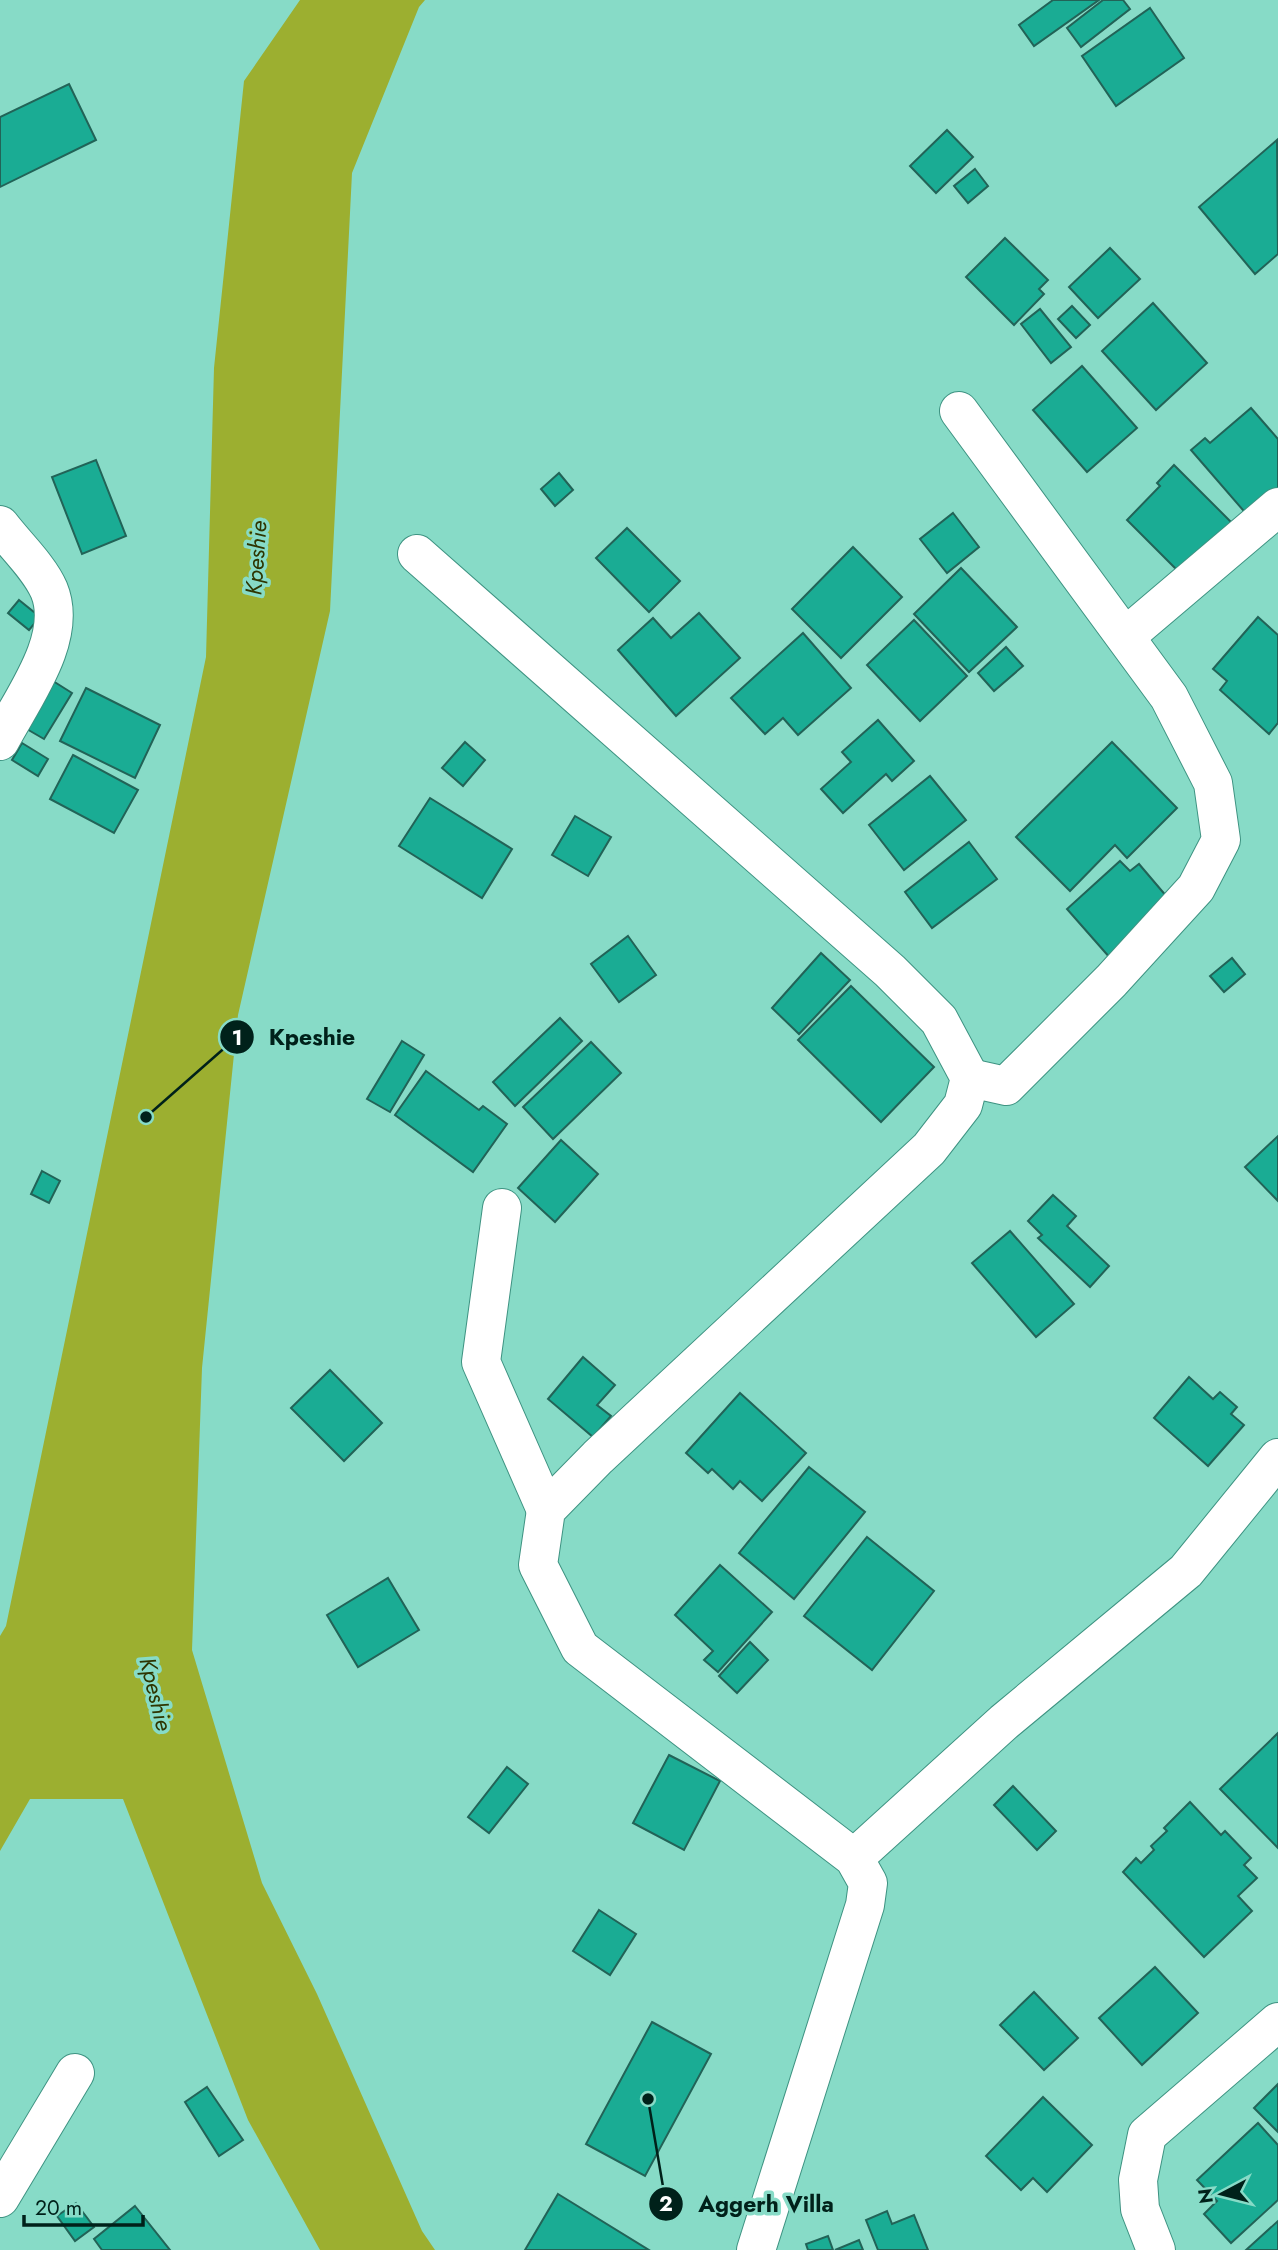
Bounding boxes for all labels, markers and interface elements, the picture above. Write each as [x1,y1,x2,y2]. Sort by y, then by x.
water label: Kpeshie [236,519,276,597]
callout: Kpeshie [220,1015,369,1059]
text: Kpeshie [269,1020,355,1054]
text: 1 [232,1023,242,1053]
water label: Kpeshie [130,1654,182,1735]
north arrow [1187,2159,1257,2229]
callout: Aggerh Villa [649,2182,848,2226]
scale bar [24,2184,144,2228]
text: Aggerh Villa [697,2187,834,2221]
text: N [1191,2187,1220,2205]
text: 2 [659,2189,673,2219]
text: 20 m [35,2193,82,2223]

